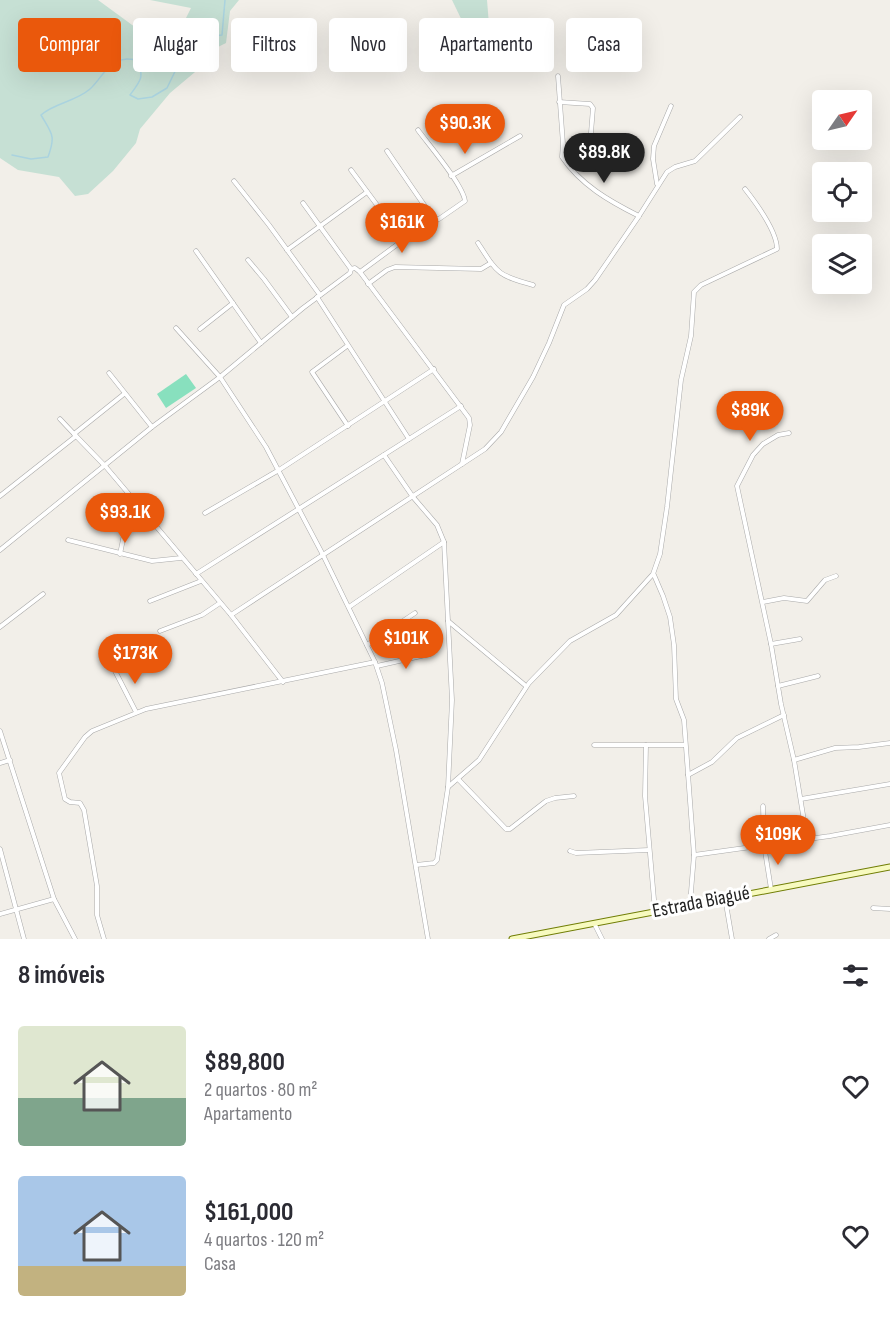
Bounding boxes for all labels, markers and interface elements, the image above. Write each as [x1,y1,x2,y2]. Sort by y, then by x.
chip: Comprar [18,18,121,72]
chip: Alugar [133,18,219,72]
chip: Filtros [231,18,317,72]
chip: Novo [329,18,407,72]
chip: Apartamento [419,18,554,72]
chip: Casa [566,18,642,72]
north arrow [812,90,872,150]
map controls [812,90,872,294]
pin: $90.3K [416,104,514,155]
text: $90.3K [439,111,491,135]
pin: $89.8K [555,133,653,184]
text: $89.8K [578,140,630,164]
button: locate [812,162,872,222]
pin: $161K [360,203,444,254]
text: $161K [379,210,425,234]
button: layers [812,234,872,294]
pin: $89K [714,391,786,442]
text: $89K [731,398,770,422]
pin: $93.1K [76,493,174,544]
text: $93.1K [99,500,151,524]
pin: $101K [364,619,448,670]
text: $101K [383,626,429,650]
pin: $173K [93,634,177,685]
text: $173K [112,641,158,665]
pin: $109K [736,815,820,866]
text: $109K [755,822,801,846]
street label: Estrada Biagué [650,881,752,923]
icon: filters [839,959,872,992]
text: 8 imóveis [18,960,105,991]
text: $89,800 [204,1047,285,1078]
icon: home [66,1050,138,1122]
icon: heart [839,1070,872,1103]
text: 2 quartos · 80 m² [204,1078,317,1102]
text: Apartamento [204,1102,292,1126]
text: $161,000 [204,1197,293,1228]
icon: home [66,1200,138,1272]
icon: heart [839,1220,872,1253]
text: 4 quartos · 120 m² [204,1228,324,1252]
text: Casa [204,1252,236,1276]

